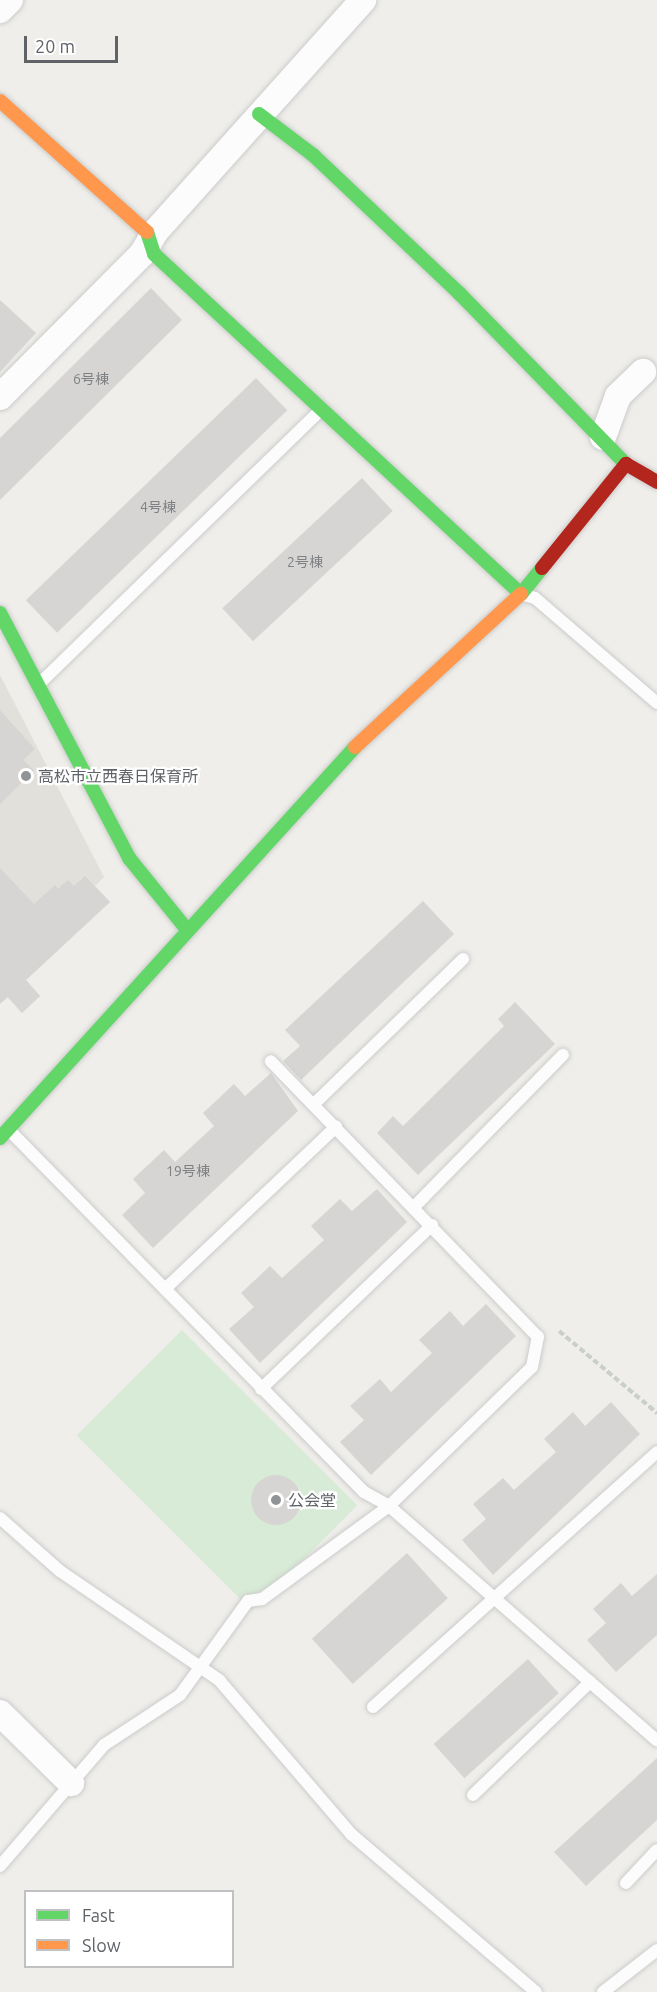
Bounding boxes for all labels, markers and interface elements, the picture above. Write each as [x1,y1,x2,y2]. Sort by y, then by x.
scale bar [27,24,122,62]
text: 20 m [35,36,75,56]
house number: 6号棟 [73,371,109,387]
house number: 4号棟 [140,499,176,515]
house number: 2号棟 [287,554,323,570]
place label: 高松市立西春日保育所 [38,766,198,786]
marker: 高松市立西春日保育所 [19,769,33,783]
house number: 19号棟 [166,1163,210,1179]
place label: 公会堂 [288,1490,336,1510]
marker: 公会堂 [269,1493,283,1507]
legend [24,1890,234,1968]
text: Fast [82,1905,115,1925]
text: Slow [82,1935,121,1955]

